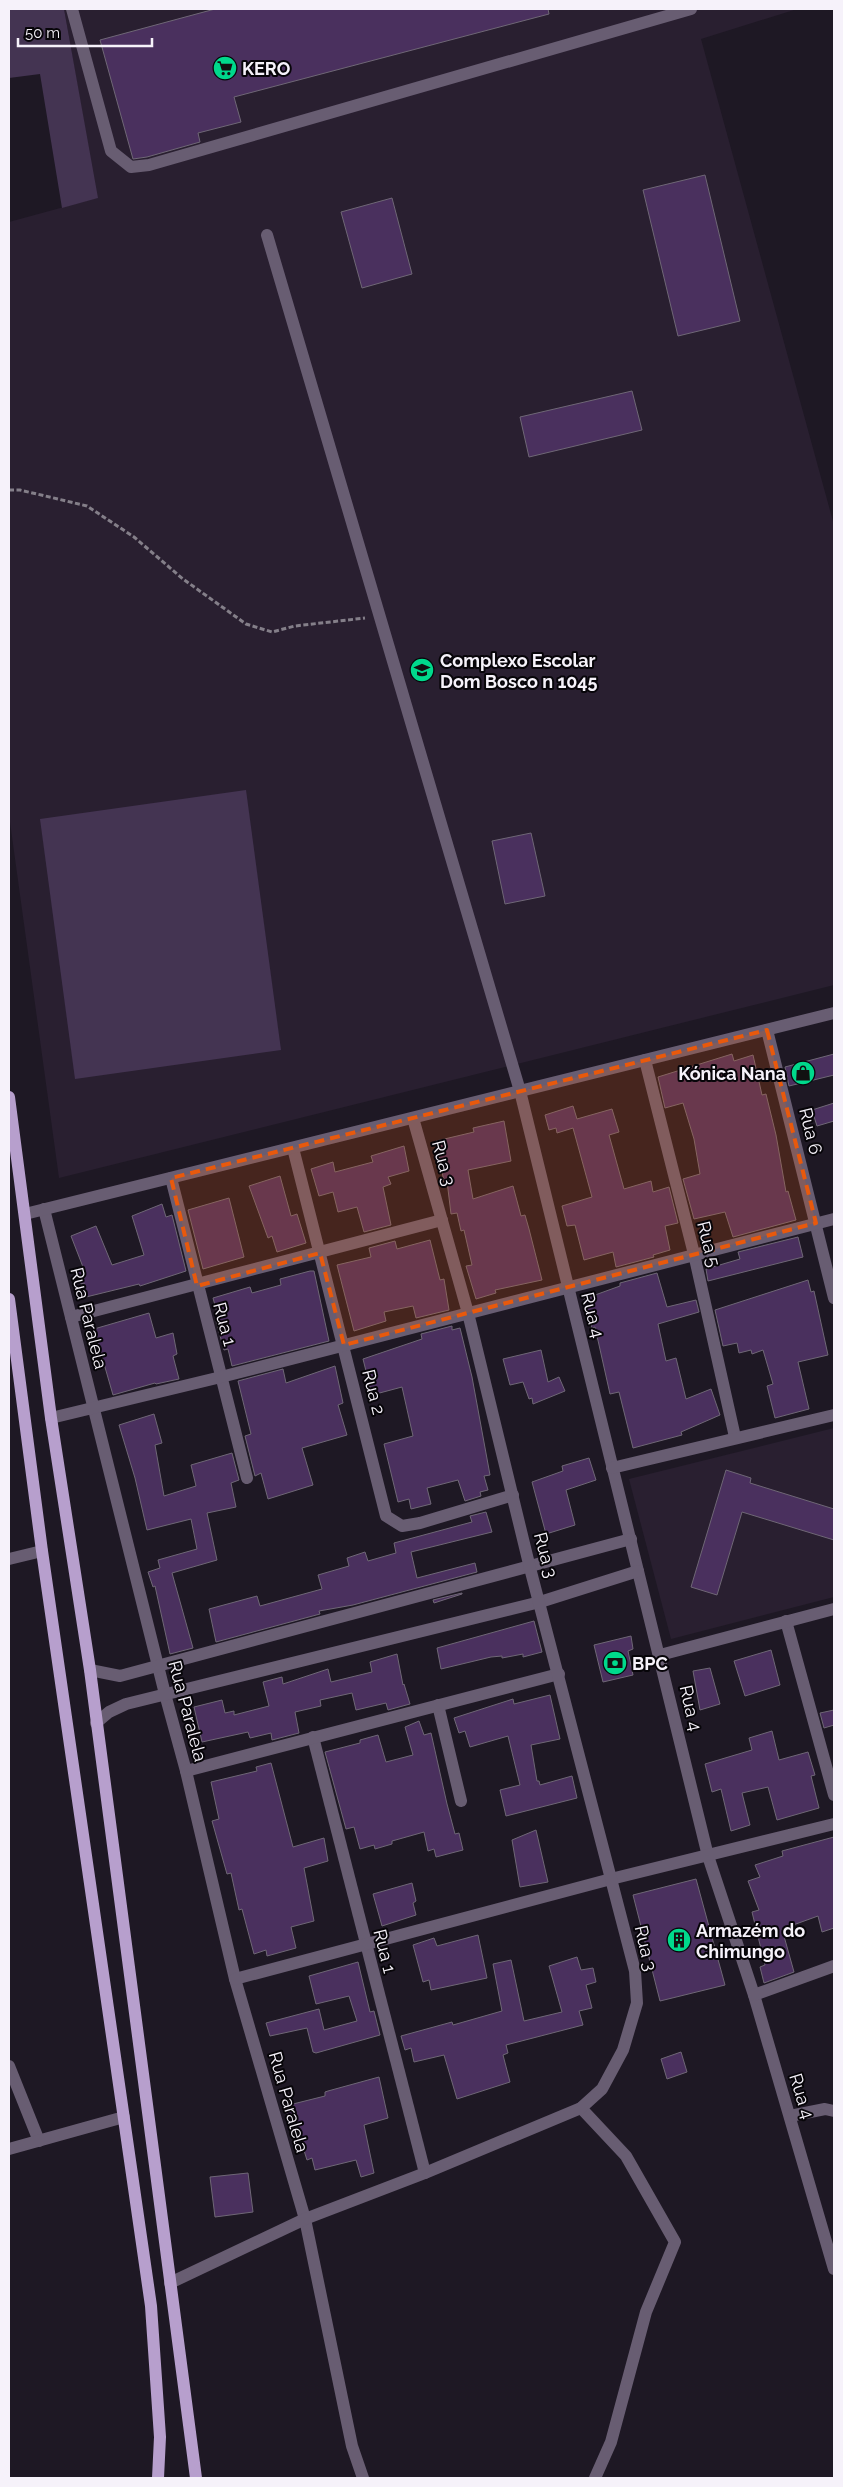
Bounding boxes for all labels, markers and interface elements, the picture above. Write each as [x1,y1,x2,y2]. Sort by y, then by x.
scale bar [18,15,151,47]
text: 50 m [25,24,60,42]
supermarket icon: KERO [212,55,238,81]
place label: KERO [242,58,291,79]
place label: Complexo Escolar Dom Bosco n 1045 [440,650,598,692]
school or university icon: Complexo Escolar Dom Bosco n 1045 [409,657,435,683]
shop icon: Kónica Nana [790,1060,816,1086]
place label: Kónica Nana [678,1063,786,1084]
street label: Rua 6 [795,1105,827,1157]
street label: Rua 3 [428,1138,460,1188]
street label: Rua 5 [693,1219,725,1269]
street label: Rua Paralela [66,1265,112,1371]
street label: Rua 4 [577,1290,609,1340]
street label: Rua 1 [209,1300,241,1348]
street label: Rua 2 [358,1367,390,1417]
street label: Rua 3 [530,1530,562,1580]
bank icon: BPC [602,1650,628,1676]
place label: BPC [632,1653,668,1674]
street label: Rua Paralela [164,1658,212,1764]
street label: Rua 4 [676,1683,707,1733]
place label: Armazém do Chimungo [696,1920,805,1962]
street label: Rua 3 [631,1923,661,1973]
street label: Rua 1 [369,1927,401,1975]
building icon: Armazém do Chimungo [666,1927,692,1953]
street label: Rua Paralela [265,2049,313,2155]
street label: Rua 4 [785,2071,819,2121]

